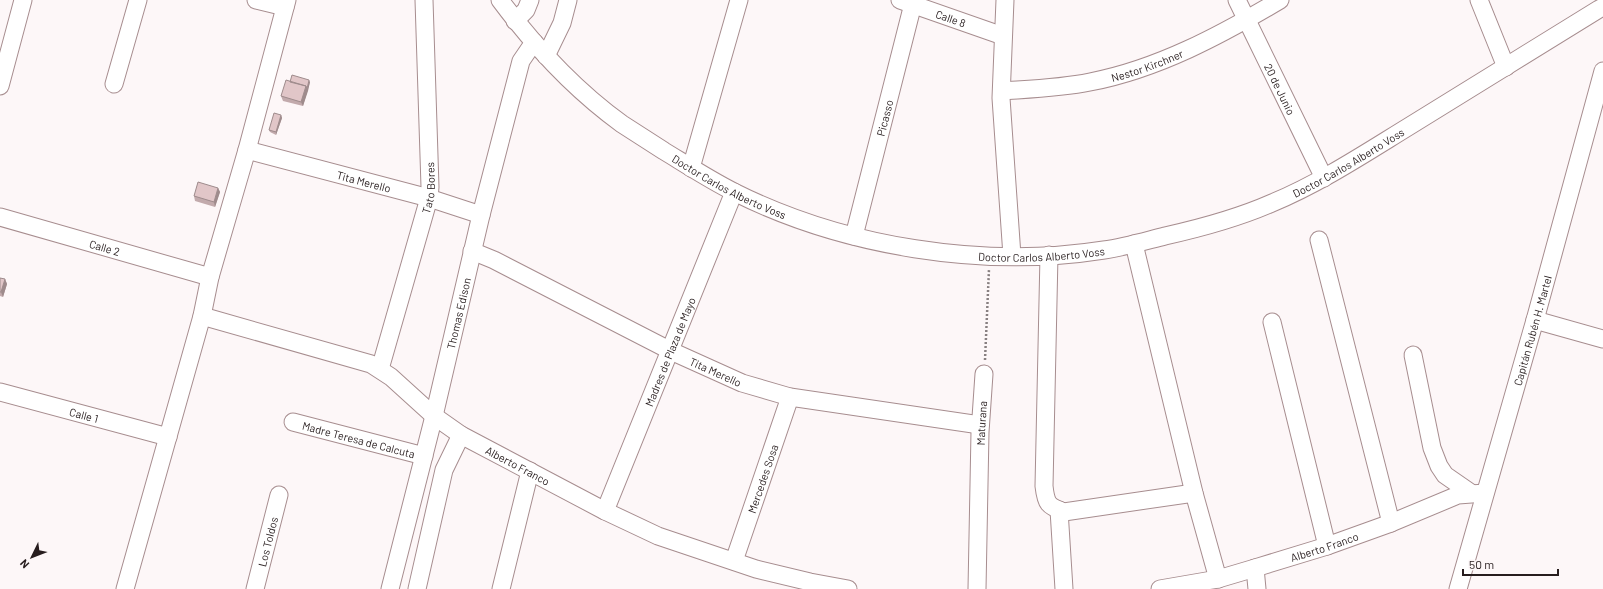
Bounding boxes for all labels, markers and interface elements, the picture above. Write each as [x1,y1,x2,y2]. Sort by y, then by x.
street label: Calle 8 [934,7,968,29]
street label: Nestor Kirchner [1110,46,1185,84]
street label: 20 de Junio [1262,61,1298,117]
street label: Picasso [873,98,895,137]
street label: Doctor Carlos Alberto Voss [1290,125,1406,199]
street label: Doctor Carlos Alberto Voss [670,151,788,221]
street label: Tato Bores [418,162,437,215]
street label: Tita Merello [336,168,392,194]
street label: Calle 2 [88,236,122,258]
street label: Doctor Carlos Alberto Voss [978,244,1105,263]
street label: Capitán Rubén H. Martel [1510,274,1553,387]
street label: Thomas Edison [443,276,473,350]
street label: Madres de Plaza de Mayo [642,295,697,408]
street label: Tita Merello [688,354,744,389]
street label: Maturana [973,400,989,445]
street label: Calle 1 [68,404,100,425]
street label: Madre Teresa de Calcuta [301,418,417,460]
street label: Alberto Franco [484,443,552,487]
street label: Mercedes Sosa [744,443,780,515]
street label: Los Toldos [255,515,280,568]
street label: Alberto Franco [1289,529,1360,563]
north arrow [12,537,52,577]
scale bar [1463,551,1558,577]
text: N [17,557,32,571]
text: 50 m [1469,557,1494,571]

